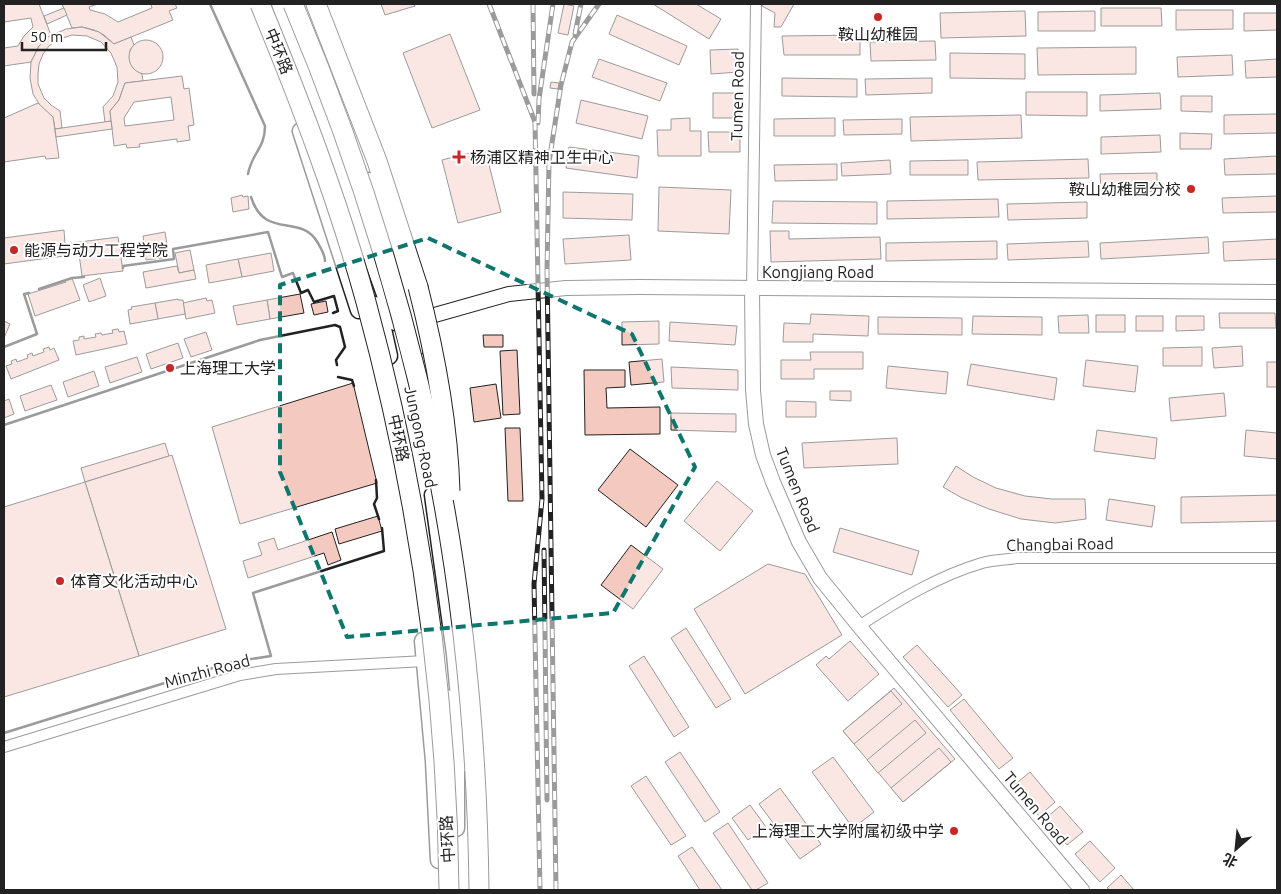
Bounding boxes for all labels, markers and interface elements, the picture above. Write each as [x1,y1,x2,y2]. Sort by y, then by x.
marker: 鞍山幼稚园 [872,11,884,23]
scale bar [22,20,106,52]
street label: 中环路 [262,25,296,77]
place label: 鞍山幼稚园 [838,25,918,43]
text: 50 m [30,28,63,45]
street label: Tumen Road [727,51,747,141]
place label: 杨浦区精神卫生中心 [470,148,614,166]
marker: 杨浦区精神卫生中心 [452,150,466,164]
place label: 鞍山幼稚园分校 [1069,180,1181,198]
marker: 鞍山幼稚园分校 [1185,183,1197,195]
place label: 能源与动力工程学院 [24,241,168,259]
marker: 能源与动力工程学院 [8,244,20,256]
street label: Kongjiang Road [762,263,874,281]
place label: 上海理工大学 [180,359,276,377]
marker: 上海理工大学 [164,362,176,374]
street label: Jungong Road [401,384,441,490]
street label: 中环路 [385,413,413,463]
street label: Tumen Road [773,445,823,535]
street label: Changbai Road [1006,534,1114,554]
place label: 体育文化活动中心 [70,572,198,590]
marker: 体育文化活动中心 [54,575,66,587]
street label: Minzhi Road [162,651,252,691]
street label: Tumen Road [1000,768,1072,848]
street label: 中环路 [437,815,457,863]
place label: 上海理工大学附属初级中学 [752,822,944,840]
north arrow [1211,824,1261,874]
marker: 上海理工大学附属初级中学 [948,825,960,837]
text: 北 [1220,850,1240,871]

